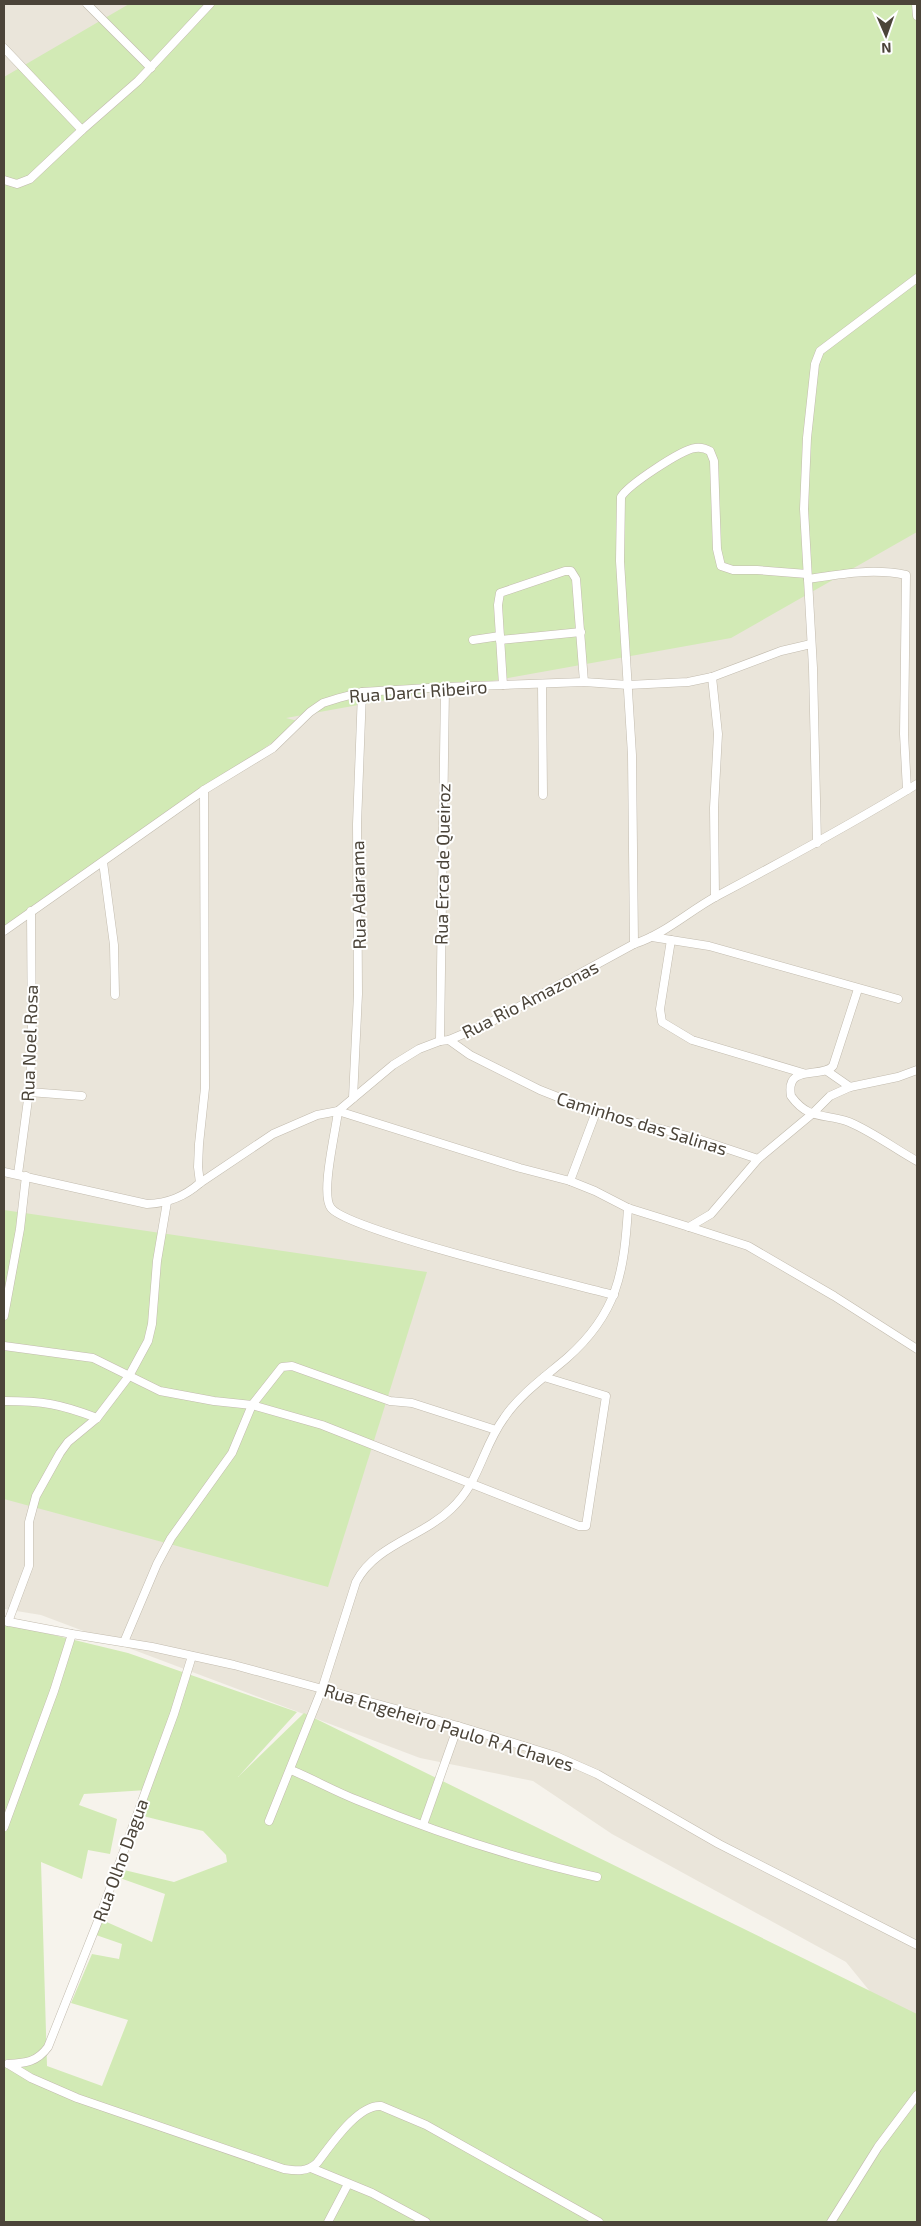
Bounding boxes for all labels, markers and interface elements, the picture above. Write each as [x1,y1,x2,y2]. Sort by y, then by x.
north arrow [861,10,911,60]
text: N [881,40,892,57]
street label: Rua Darci Ribeiro [348,675,488,707]
street label: Rua Erca de Queiroz [430,783,454,945]
street label: Rua Adarama [346,840,370,950]
street label: Rua Rio Amazonas [458,955,602,1043]
street label: Rua Noel Rosa [16,984,42,1102]
street label: Caminhos das Salinas [554,1087,730,1159]
street label: Rua Engeheiro Paulo R A Chaves [322,1678,576,1776]
street label: Rua Olho Dagua [88,1795,152,1925]

